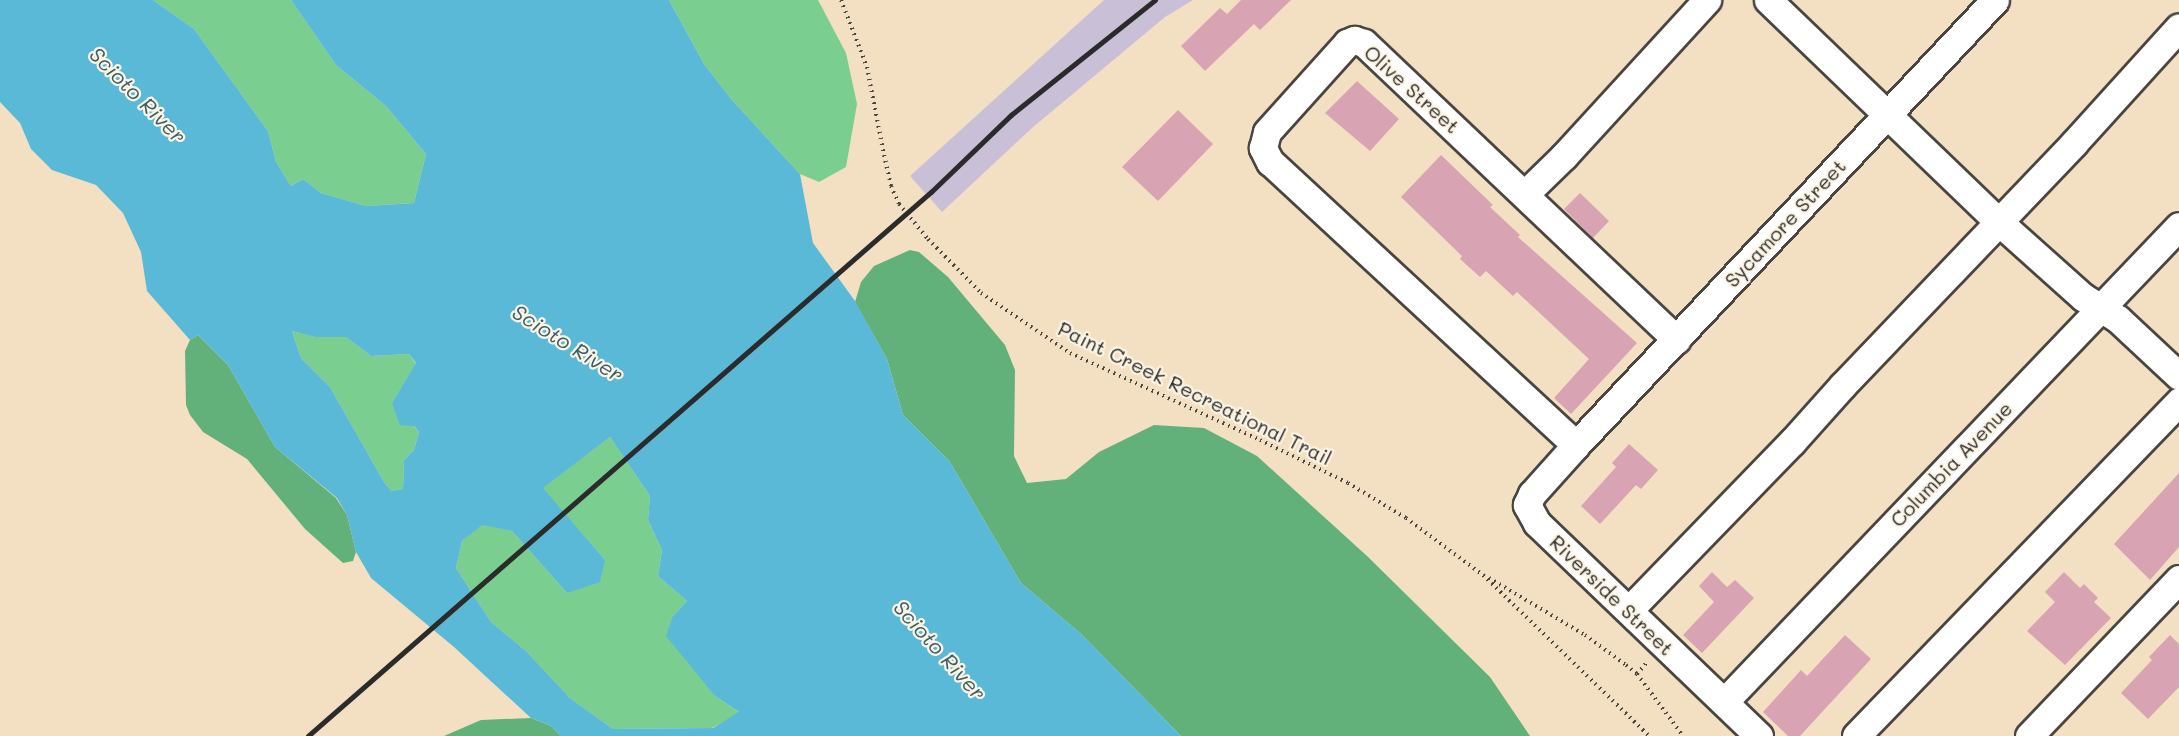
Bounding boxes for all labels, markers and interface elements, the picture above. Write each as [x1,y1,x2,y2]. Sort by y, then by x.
street label: Olive Street [1359,40,1465,138]
water label: Scioto River [85,42,191,148]
street label: Sycamore Street [1720,154,1850,292]
water label: Scioto River [508,299,628,387]
street label: Paint Creek Recreational Trail [1054,316,1336,470]
street label: Columbia Avenue [1885,396,2017,532]
street label: Riverside Street [1545,530,1679,660]
water label: Scioto River [888,595,992,705]

